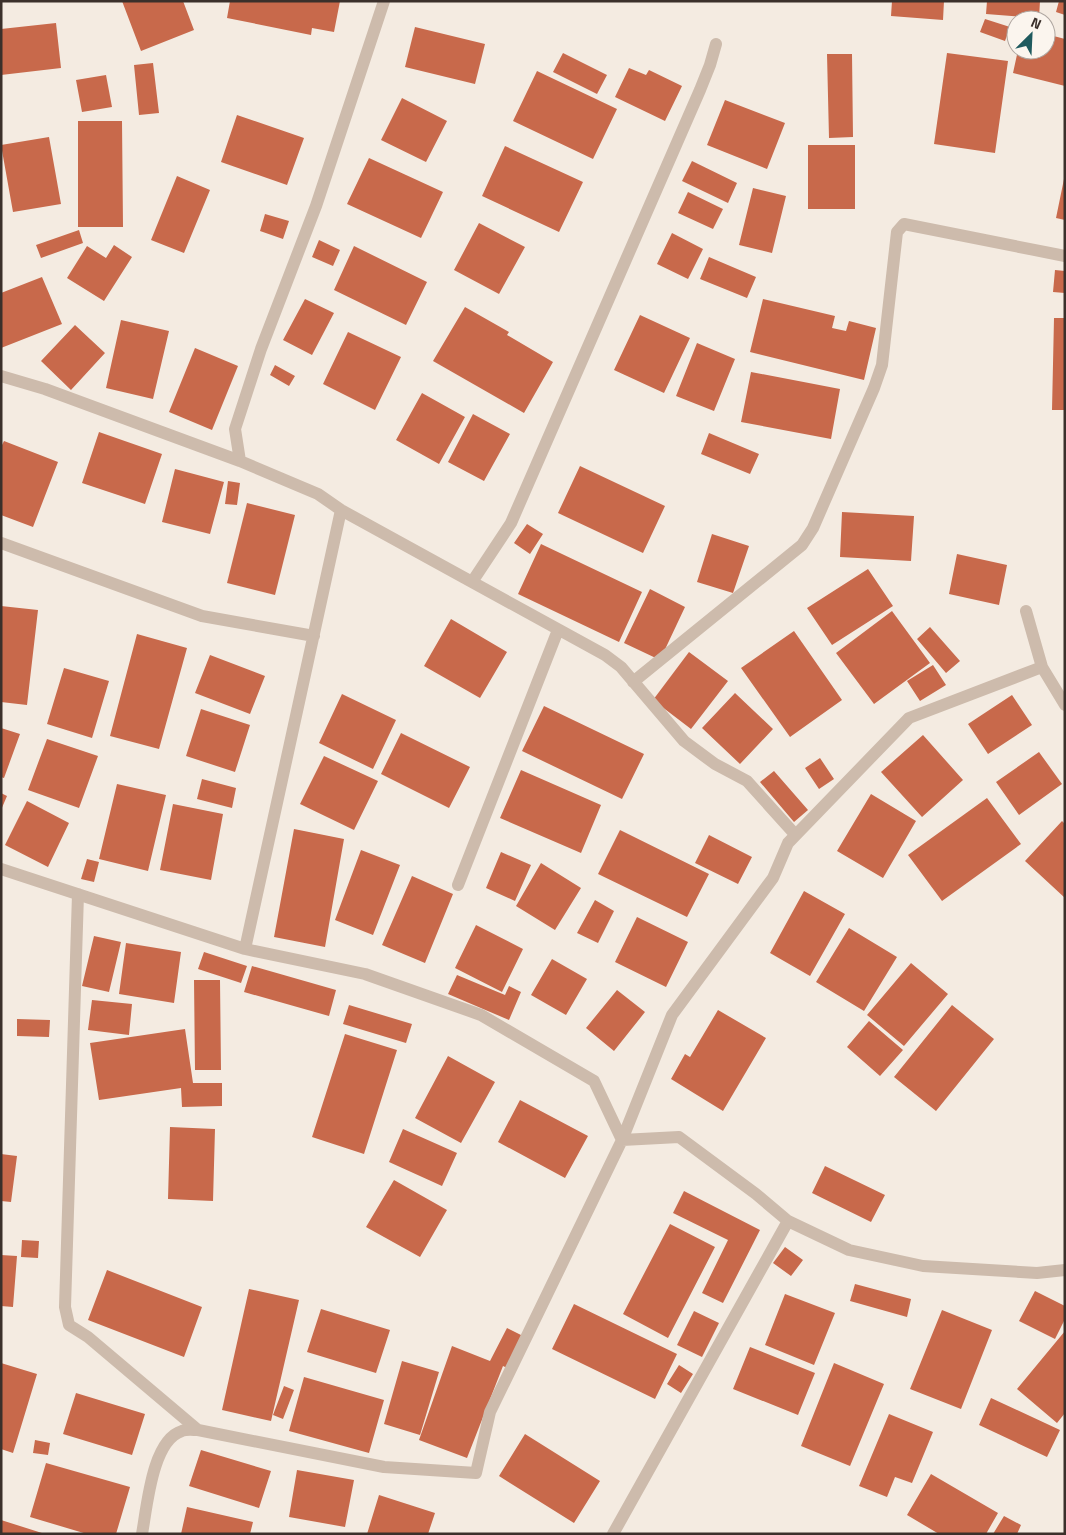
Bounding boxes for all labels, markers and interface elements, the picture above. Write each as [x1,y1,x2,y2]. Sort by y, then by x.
north arrow [1006,10,1056,60]
text: N [1028,11,1045,34]

